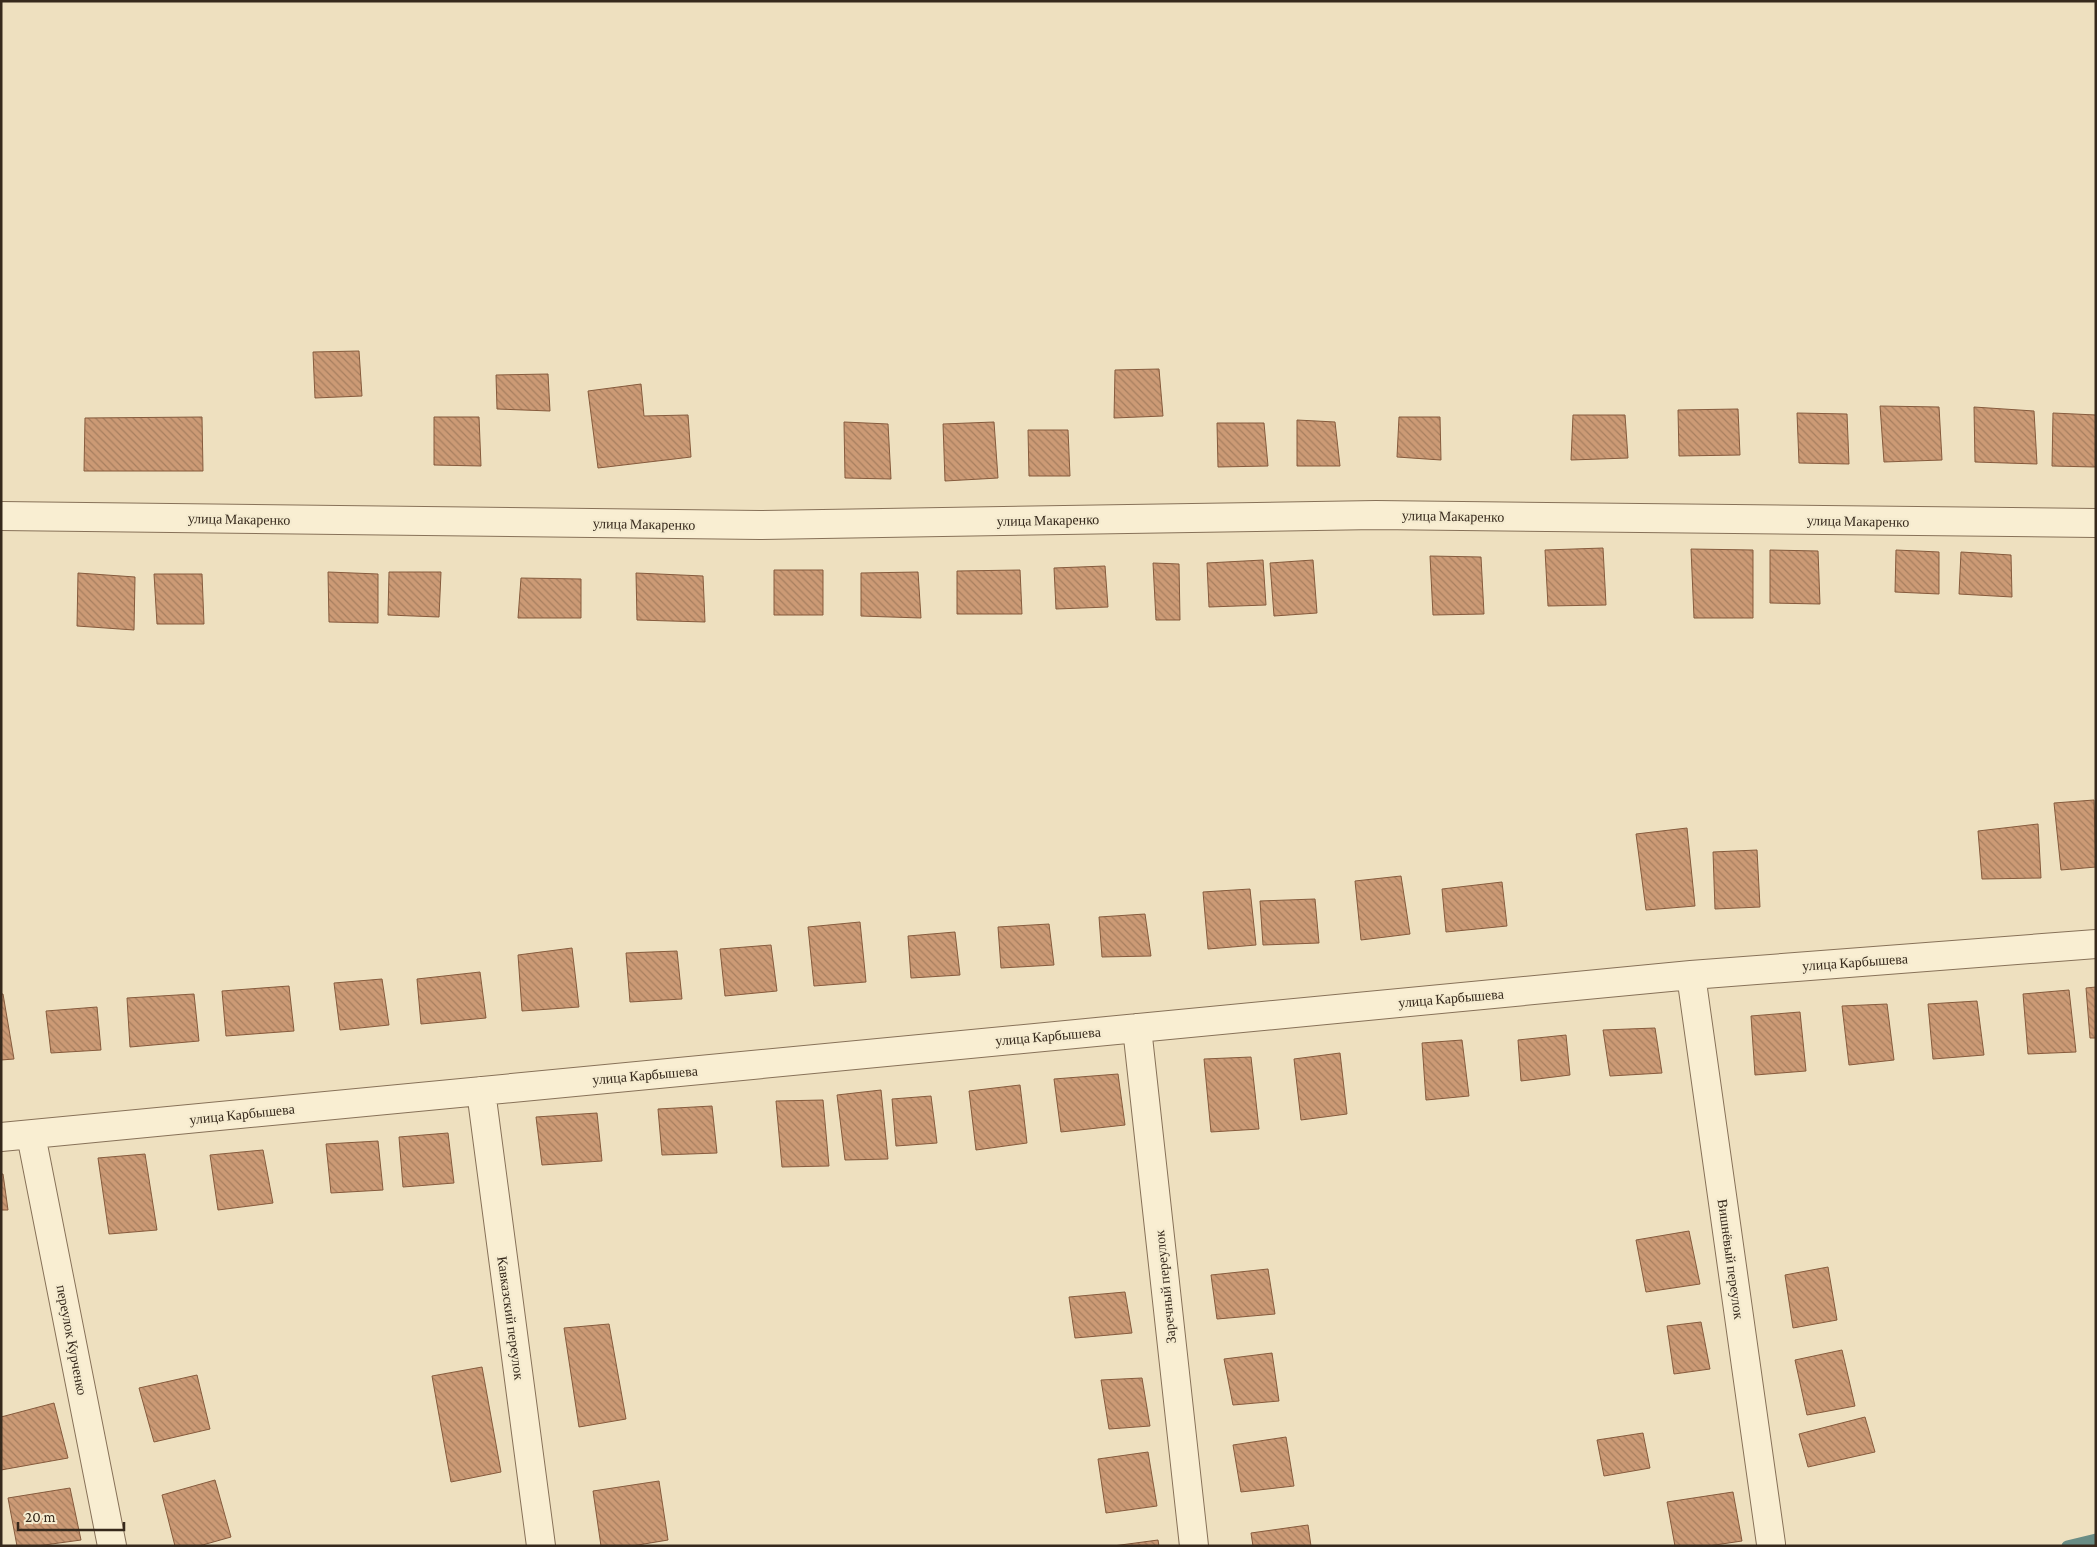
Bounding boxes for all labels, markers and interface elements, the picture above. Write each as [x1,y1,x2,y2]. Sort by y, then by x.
street label: улица Макаренко [1402,507,1504,525]
street label: улица Макаренко [188,510,290,528]
street label: улица Макаренко [997,511,1099,529]
street label: улица Макаренко [1807,512,1909,530]
street label: улица Макаренко [593,515,695,533]
street label: улица Карбышева [1802,950,1909,974]
street label: улица Карбышева [1398,985,1505,1011]
street label: улица Карбышева [995,1023,1102,1049]
street label: улица Карбышева [592,1062,699,1088]
street label: улица Карбышева [189,1100,296,1127]
street label: Вишнёвый переулок [1715,1198,1747,1320]
street label: Заречный переулок [1151,1229,1179,1344]
street label: Кавказский переулок [494,1255,528,1381]
street label: переулок Курченко [53,1283,91,1397]
scale bar [18,1500,124,1532]
text: 20 m [25,1509,56,1525]

